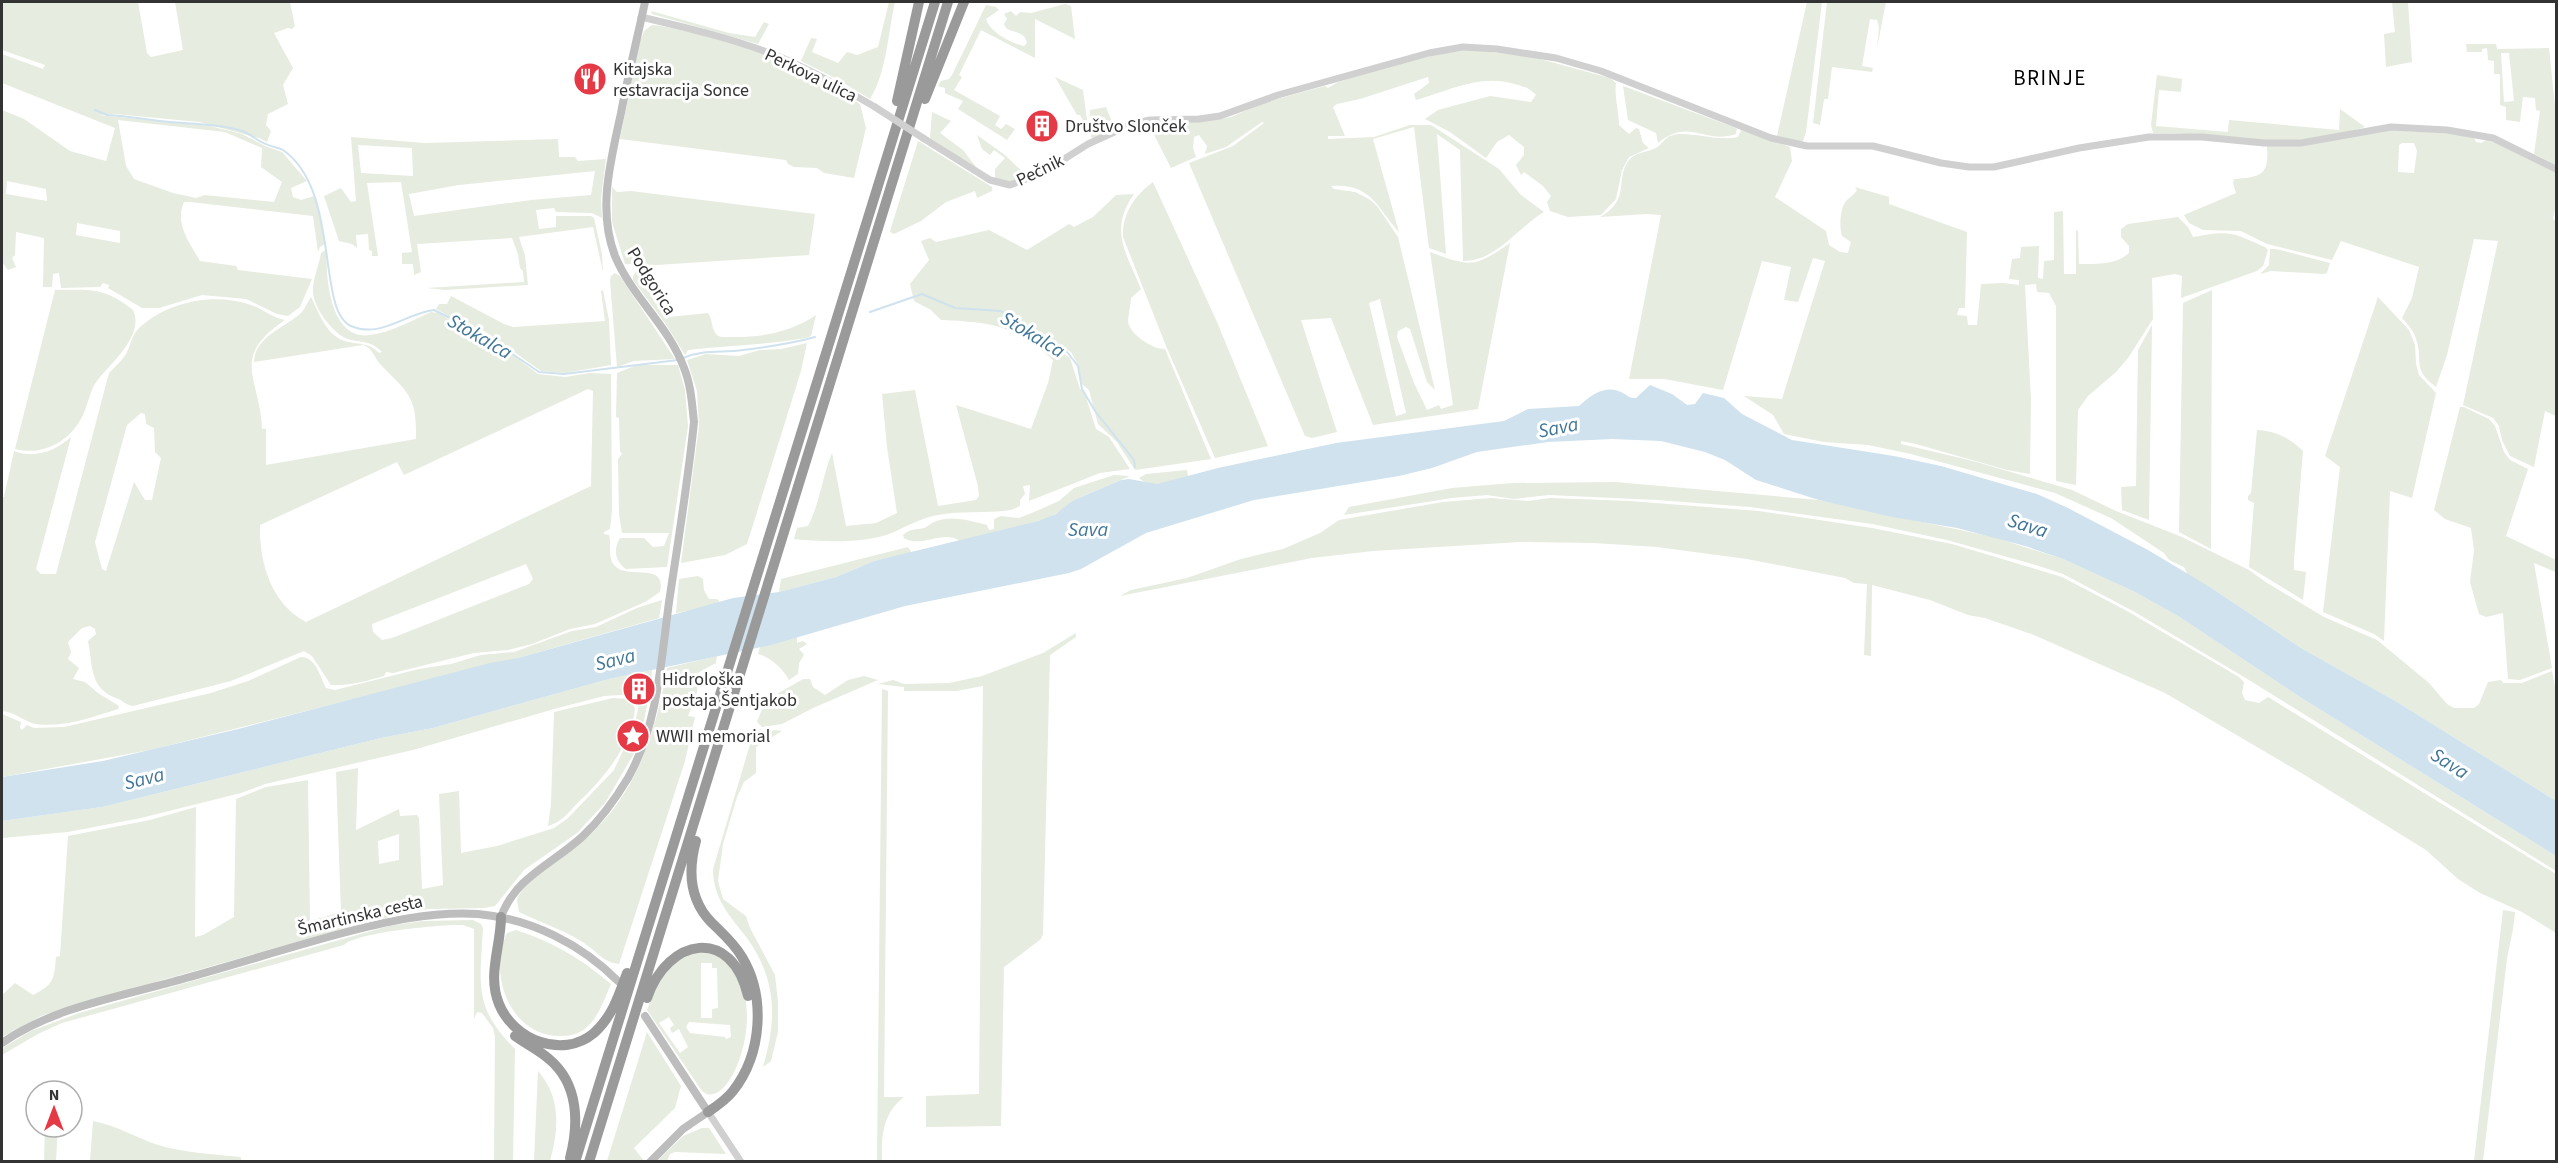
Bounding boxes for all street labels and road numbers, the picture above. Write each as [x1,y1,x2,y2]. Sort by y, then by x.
street label: Perkova ulica [760,42,861,109]
street label: Pečnik [1012,148,1068,193]
street label: Podgorica [621,242,682,320]
street label: Šmartinska cesta [295,889,425,942]

